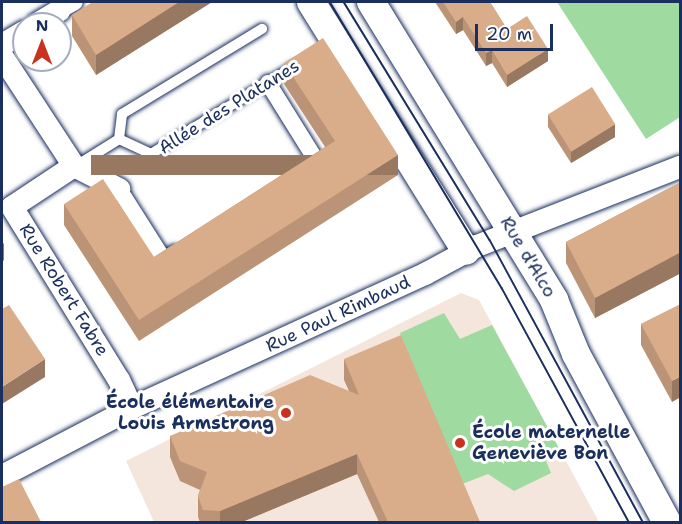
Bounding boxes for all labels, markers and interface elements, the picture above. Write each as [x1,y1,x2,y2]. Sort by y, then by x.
north arrow [12,12,72,72]
scale bar [478,12,556,50]
text: N [36,15,48,36]
text: 20 m [486,22,532,46]
street label: Allée des Platanes [155,55,303,159]
street label: Rue d'Alco [495,213,561,301]
street label: Rue Robert Fabre [15,220,113,360]
street label: Rue Paul Rimbaud [262,271,414,357]
place label: École élémentaire Louis Armstrong [106,392,274,434]
marker: École élémentaire Louis Armstrong [279,406,293,420]
place label: École maternelle Geneviève Bon [472,422,630,464]
marker: École maternelle Geneviève Bon [453,436,467,450]

